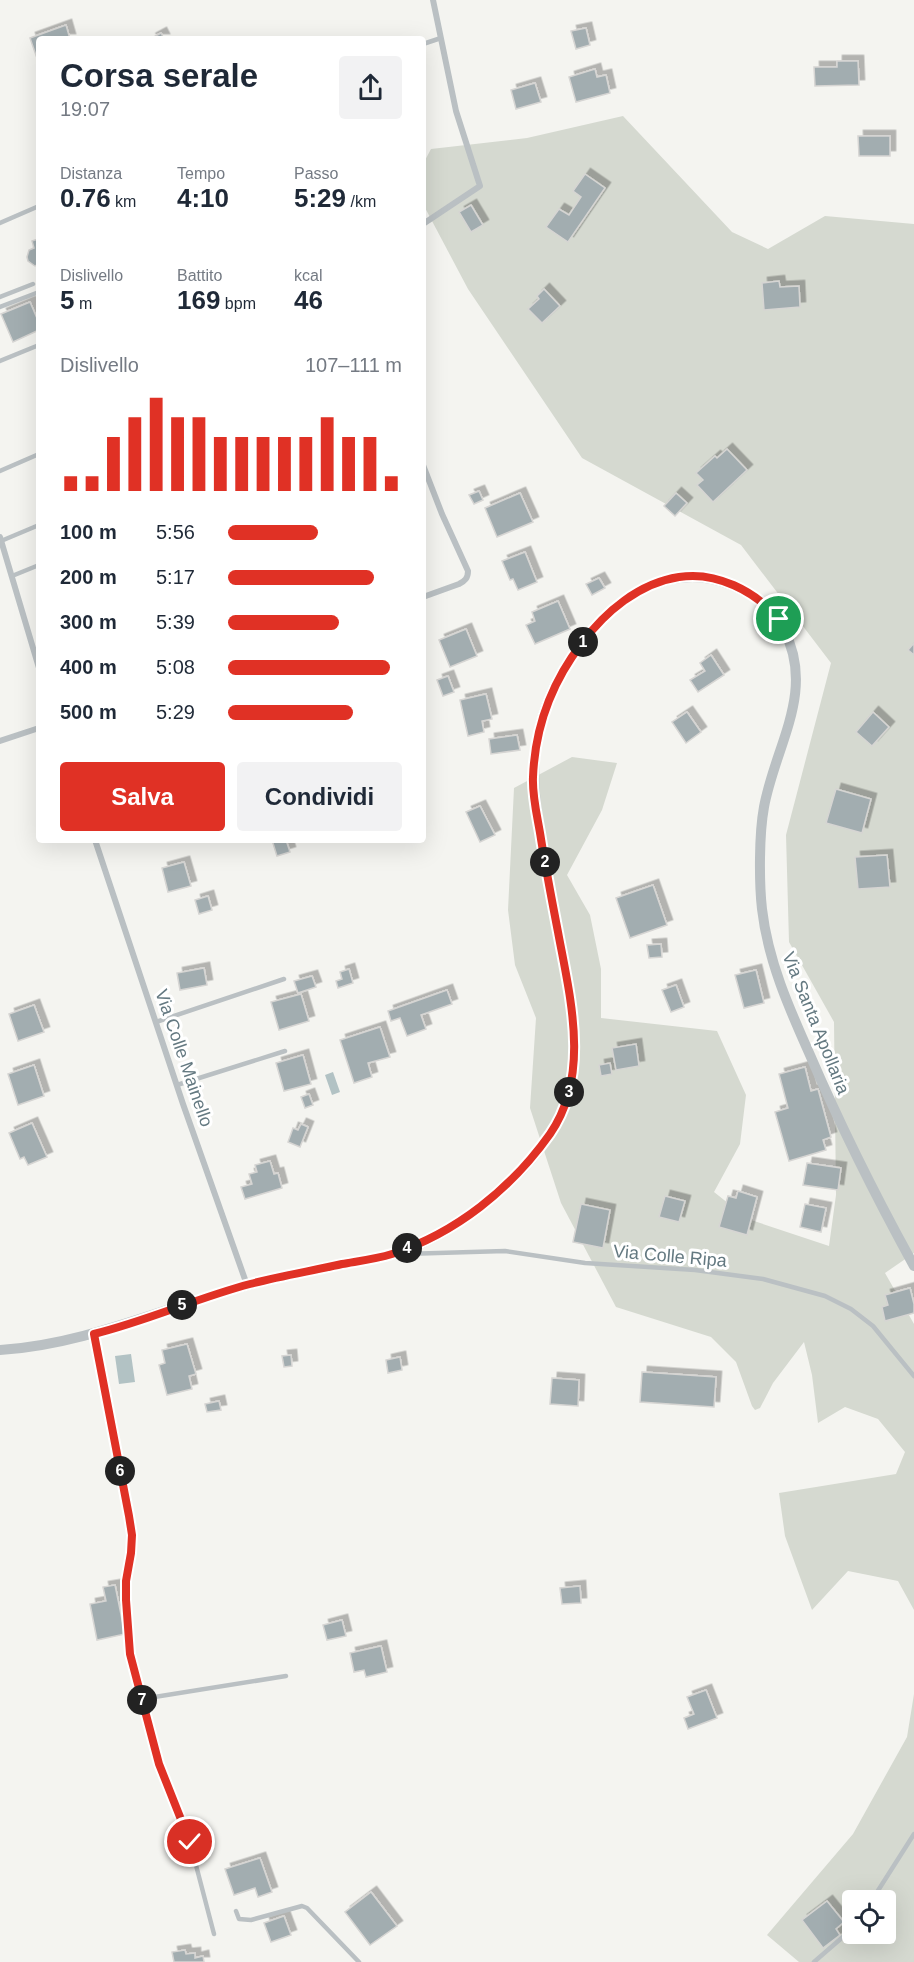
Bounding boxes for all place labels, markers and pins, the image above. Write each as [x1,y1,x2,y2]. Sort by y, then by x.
pin [753,593,804,644]
pin: 1 [568,627,598,657]
pin: 2 [530,847,560,877]
pin: 3 [554,1077,584,1107]
pin: 4 [392,1233,422,1263]
pin: 5 [167,1290,197,1320]
pin: 6 [105,1456,135,1486]
pin: 7 [127,1685,157,1715]
pin [164,1816,215,1867]

